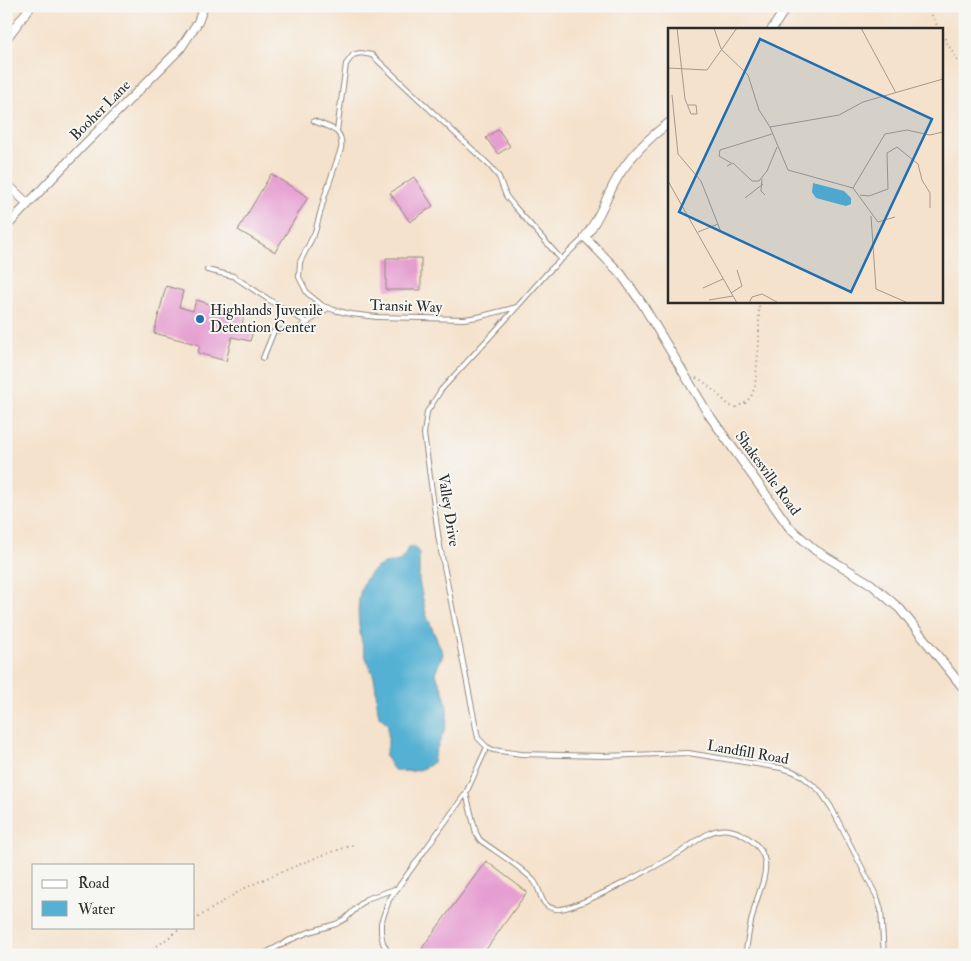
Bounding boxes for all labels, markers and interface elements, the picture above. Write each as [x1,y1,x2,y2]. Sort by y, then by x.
inset map [668,28,944,302]
street label: Booher Lane [66,76,135,145]
street label: Transit Way [369,296,443,317]
place label: Highlands Juvenile Detention Center [210,301,323,337]
marker: Highlands Juvenile Detention Center [194,313,206,325]
street label: Shakesville Road [731,427,805,520]
street label: Valley Drive [433,472,464,548]
street label: Landfill Road [706,736,791,769]
legend [32,864,195,928]
text: Road [78,874,110,893]
text: Water [77,900,115,919]

